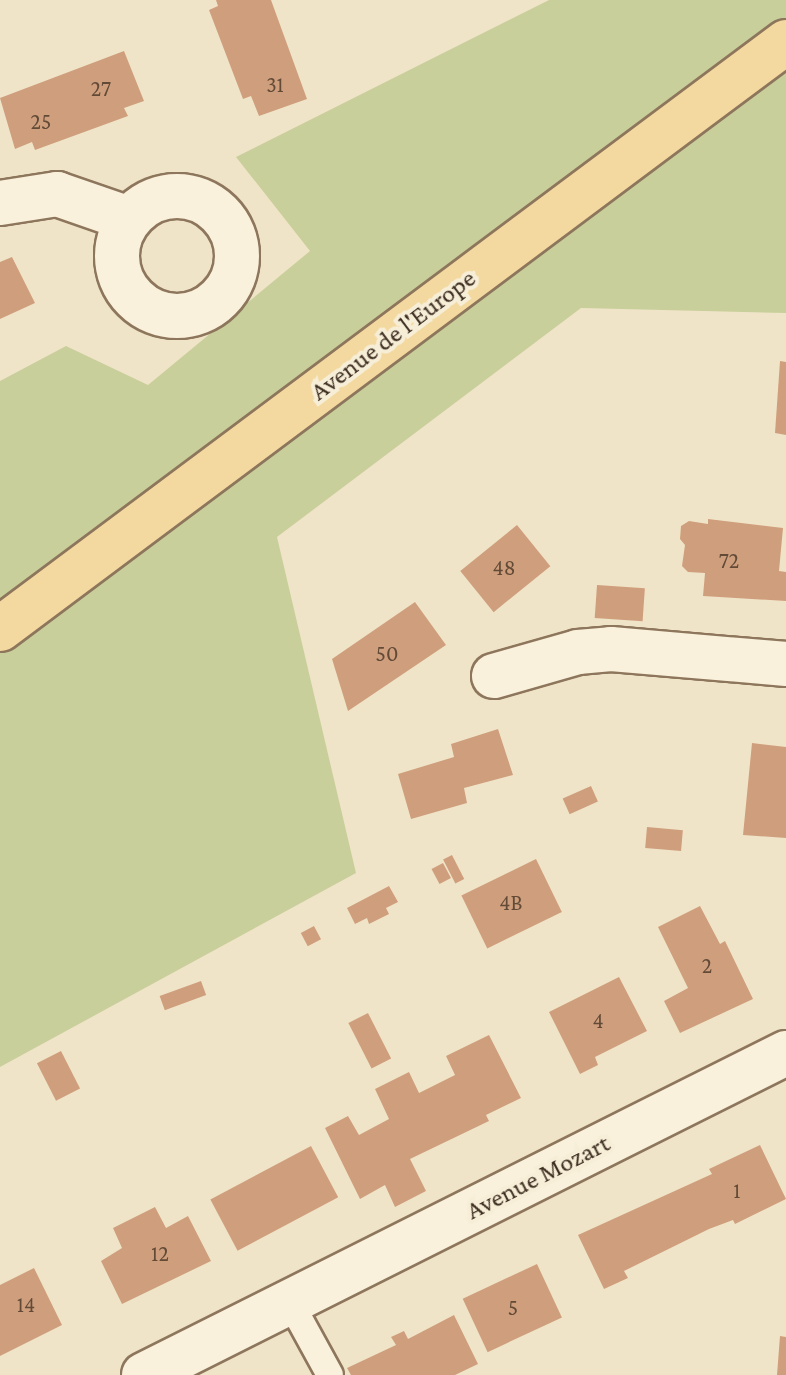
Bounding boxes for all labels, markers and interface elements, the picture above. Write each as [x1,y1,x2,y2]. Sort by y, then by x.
house number: 31 [266,72,284,98]
house number: 27 [91,76,111,102]
house number: 25 [31,109,51,135]
street label: Avenue de l'Europe [304,263,482,407]
house number: 72 [719,548,739,574]
house number: 48 [492,555,516,581]
house number: 50 [376,641,398,667]
house number: 4B [499,890,523,916]
house number: 2 [702,953,712,979]
house number: 4 [592,1008,604,1034]
street label: Avenue Mozart [461,1127,615,1227]
house number: 1 [733,1178,741,1204]
house number: 12 [151,1241,169,1267]
house number: 14 [17,1292,35,1318]
house number: 5 [508,1295,518,1321]

